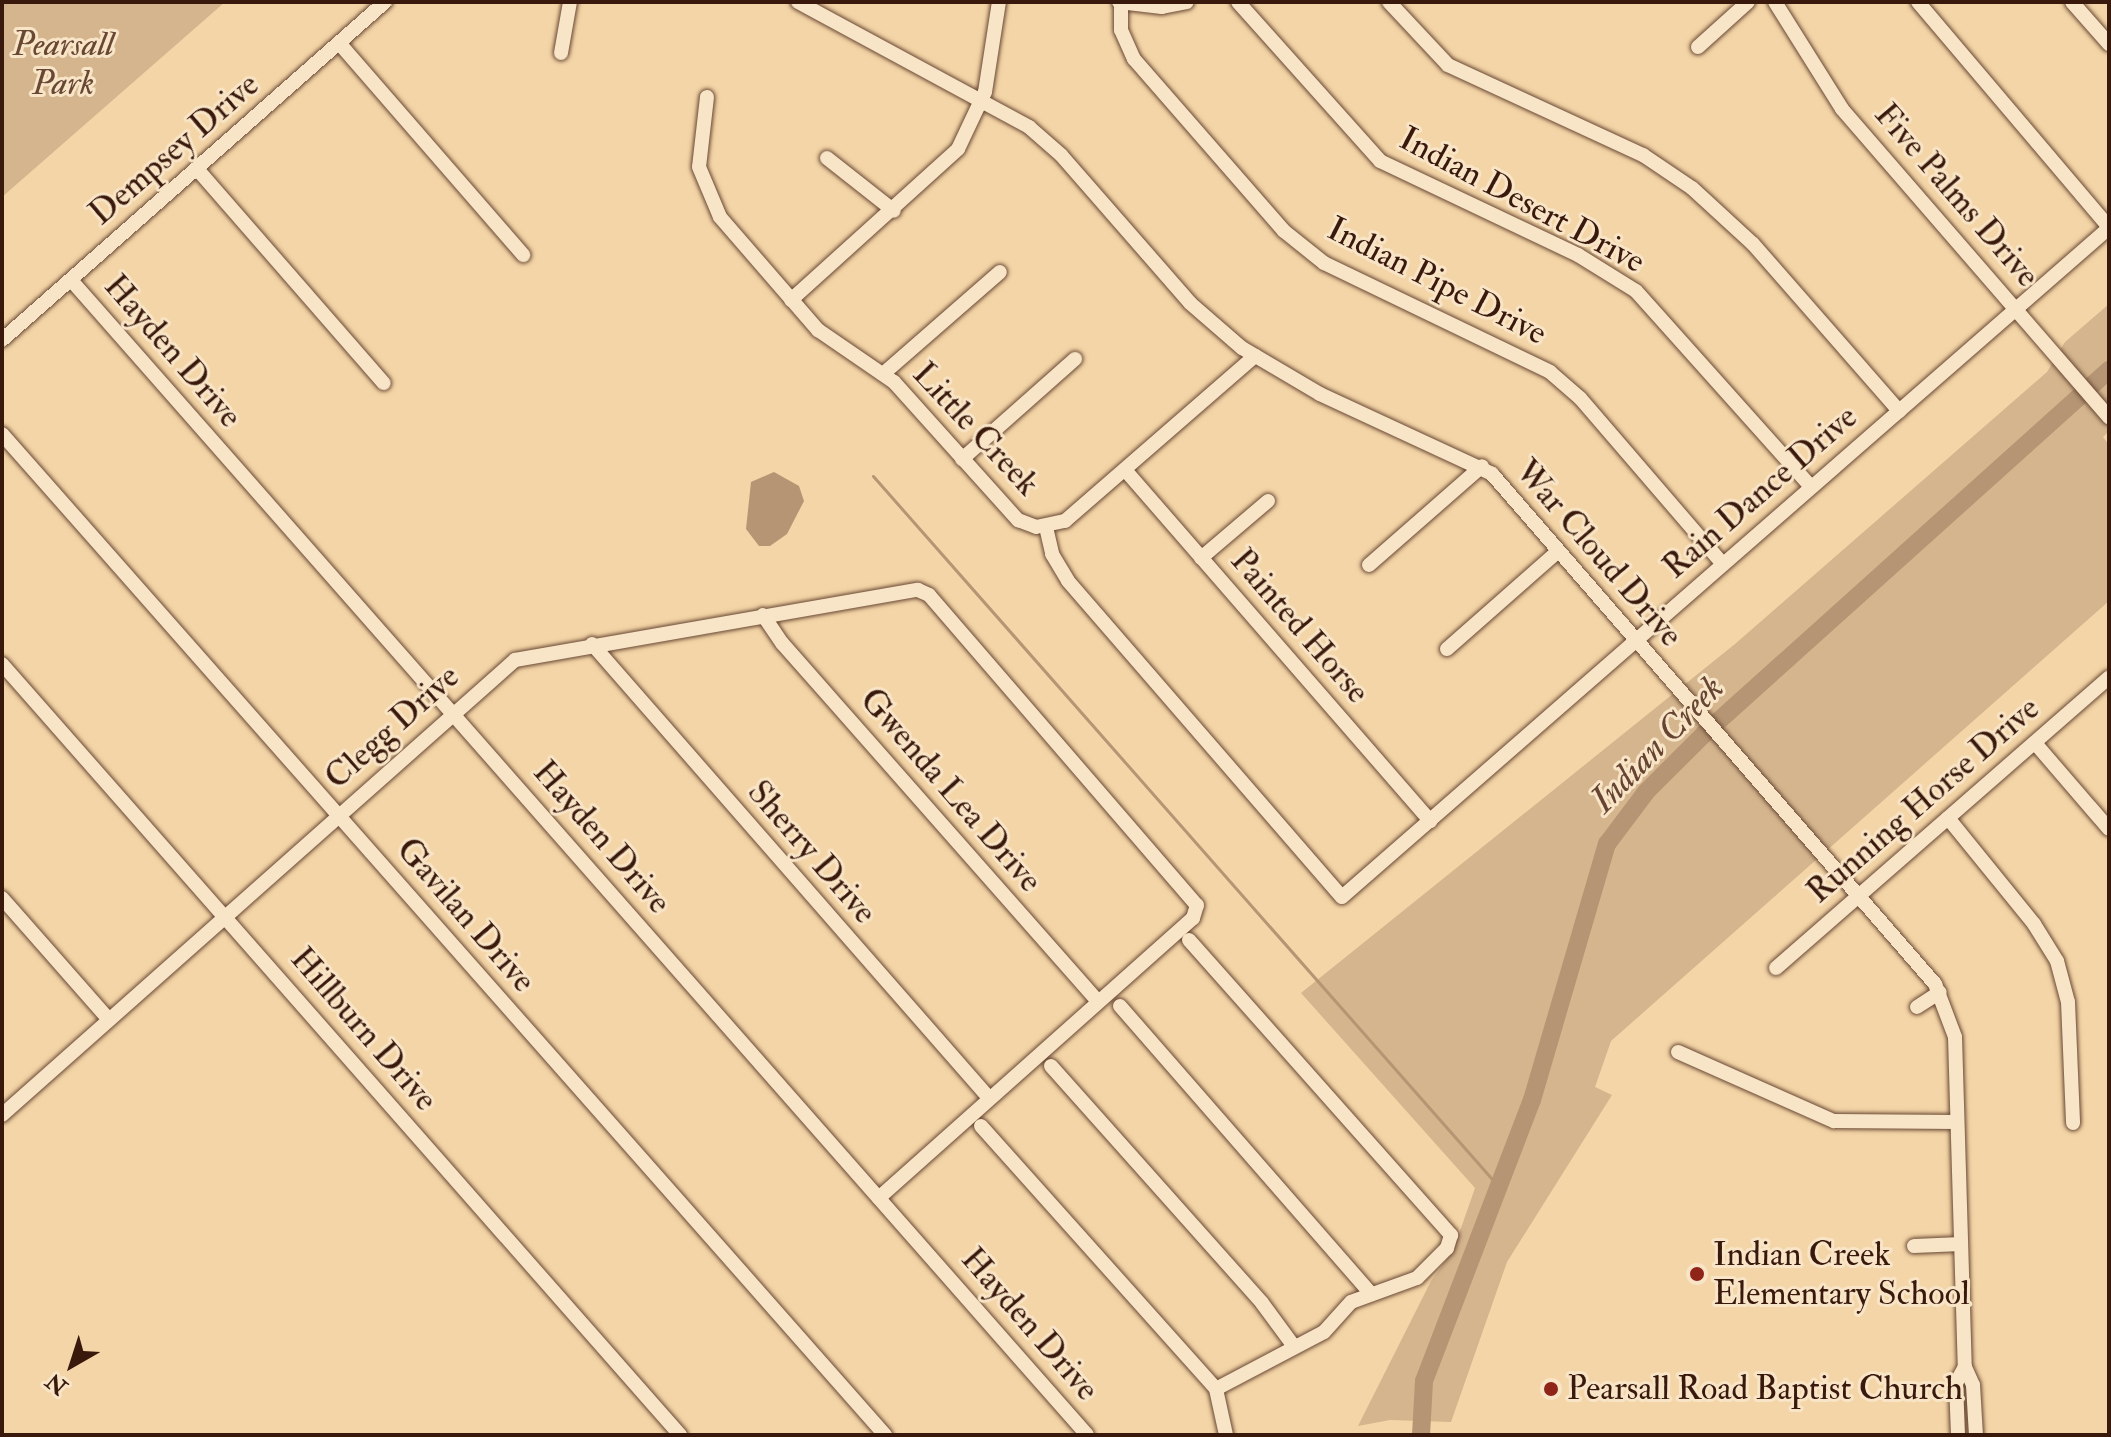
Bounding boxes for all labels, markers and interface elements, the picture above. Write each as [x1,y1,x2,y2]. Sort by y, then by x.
park label: Pearsall Park [12,24,114,104]
street label: Dempsey Drive [81,64,267,234]
street label: Five Palms Drive [1866,95,2048,295]
street label: Indian Desert Drive [1392,118,1652,282]
street label: Indian Pipe Drive [1321,208,1553,354]
street label: Hayden Drive [95,266,251,436]
street label: Little Creek [904,354,1048,504]
street label: Rain Dance Drive [1655,397,1865,587]
street label: War Cloud Drive [1507,451,1691,655]
street label: Painted Horse [1222,541,1378,711]
street label: Clegg Drive [317,656,467,798]
water label: Indian Creek [1581,667,1733,821]
street label: Gwenda Lea Drive [851,680,1051,900]
street label: Running Horse Drive [1799,688,2047,912]
street label: Hayden Drive [524,752,680,922]
street label: Sherry Drive [739,772,885,932]
street label: Gavilan Drive [388,830,544,1000]
street label: Hillburn Drive [282,939,446,1119]
place label: Indian Creek Elementary School [1713,1234,1970,1314]
street label: Hayden Drive [952,1239,1108,1409]
marker: Indian Creek Elementary School [1688,1265,1706,1283]
north arrow [32,1325,112,1405]
text: N [40,1367,73,1401]
place label: Pearsall Road Baptist Church [1567,1369,1963,1409]
marker: Pearsall Road Baptist Church [1542,1380,1560,1398]

